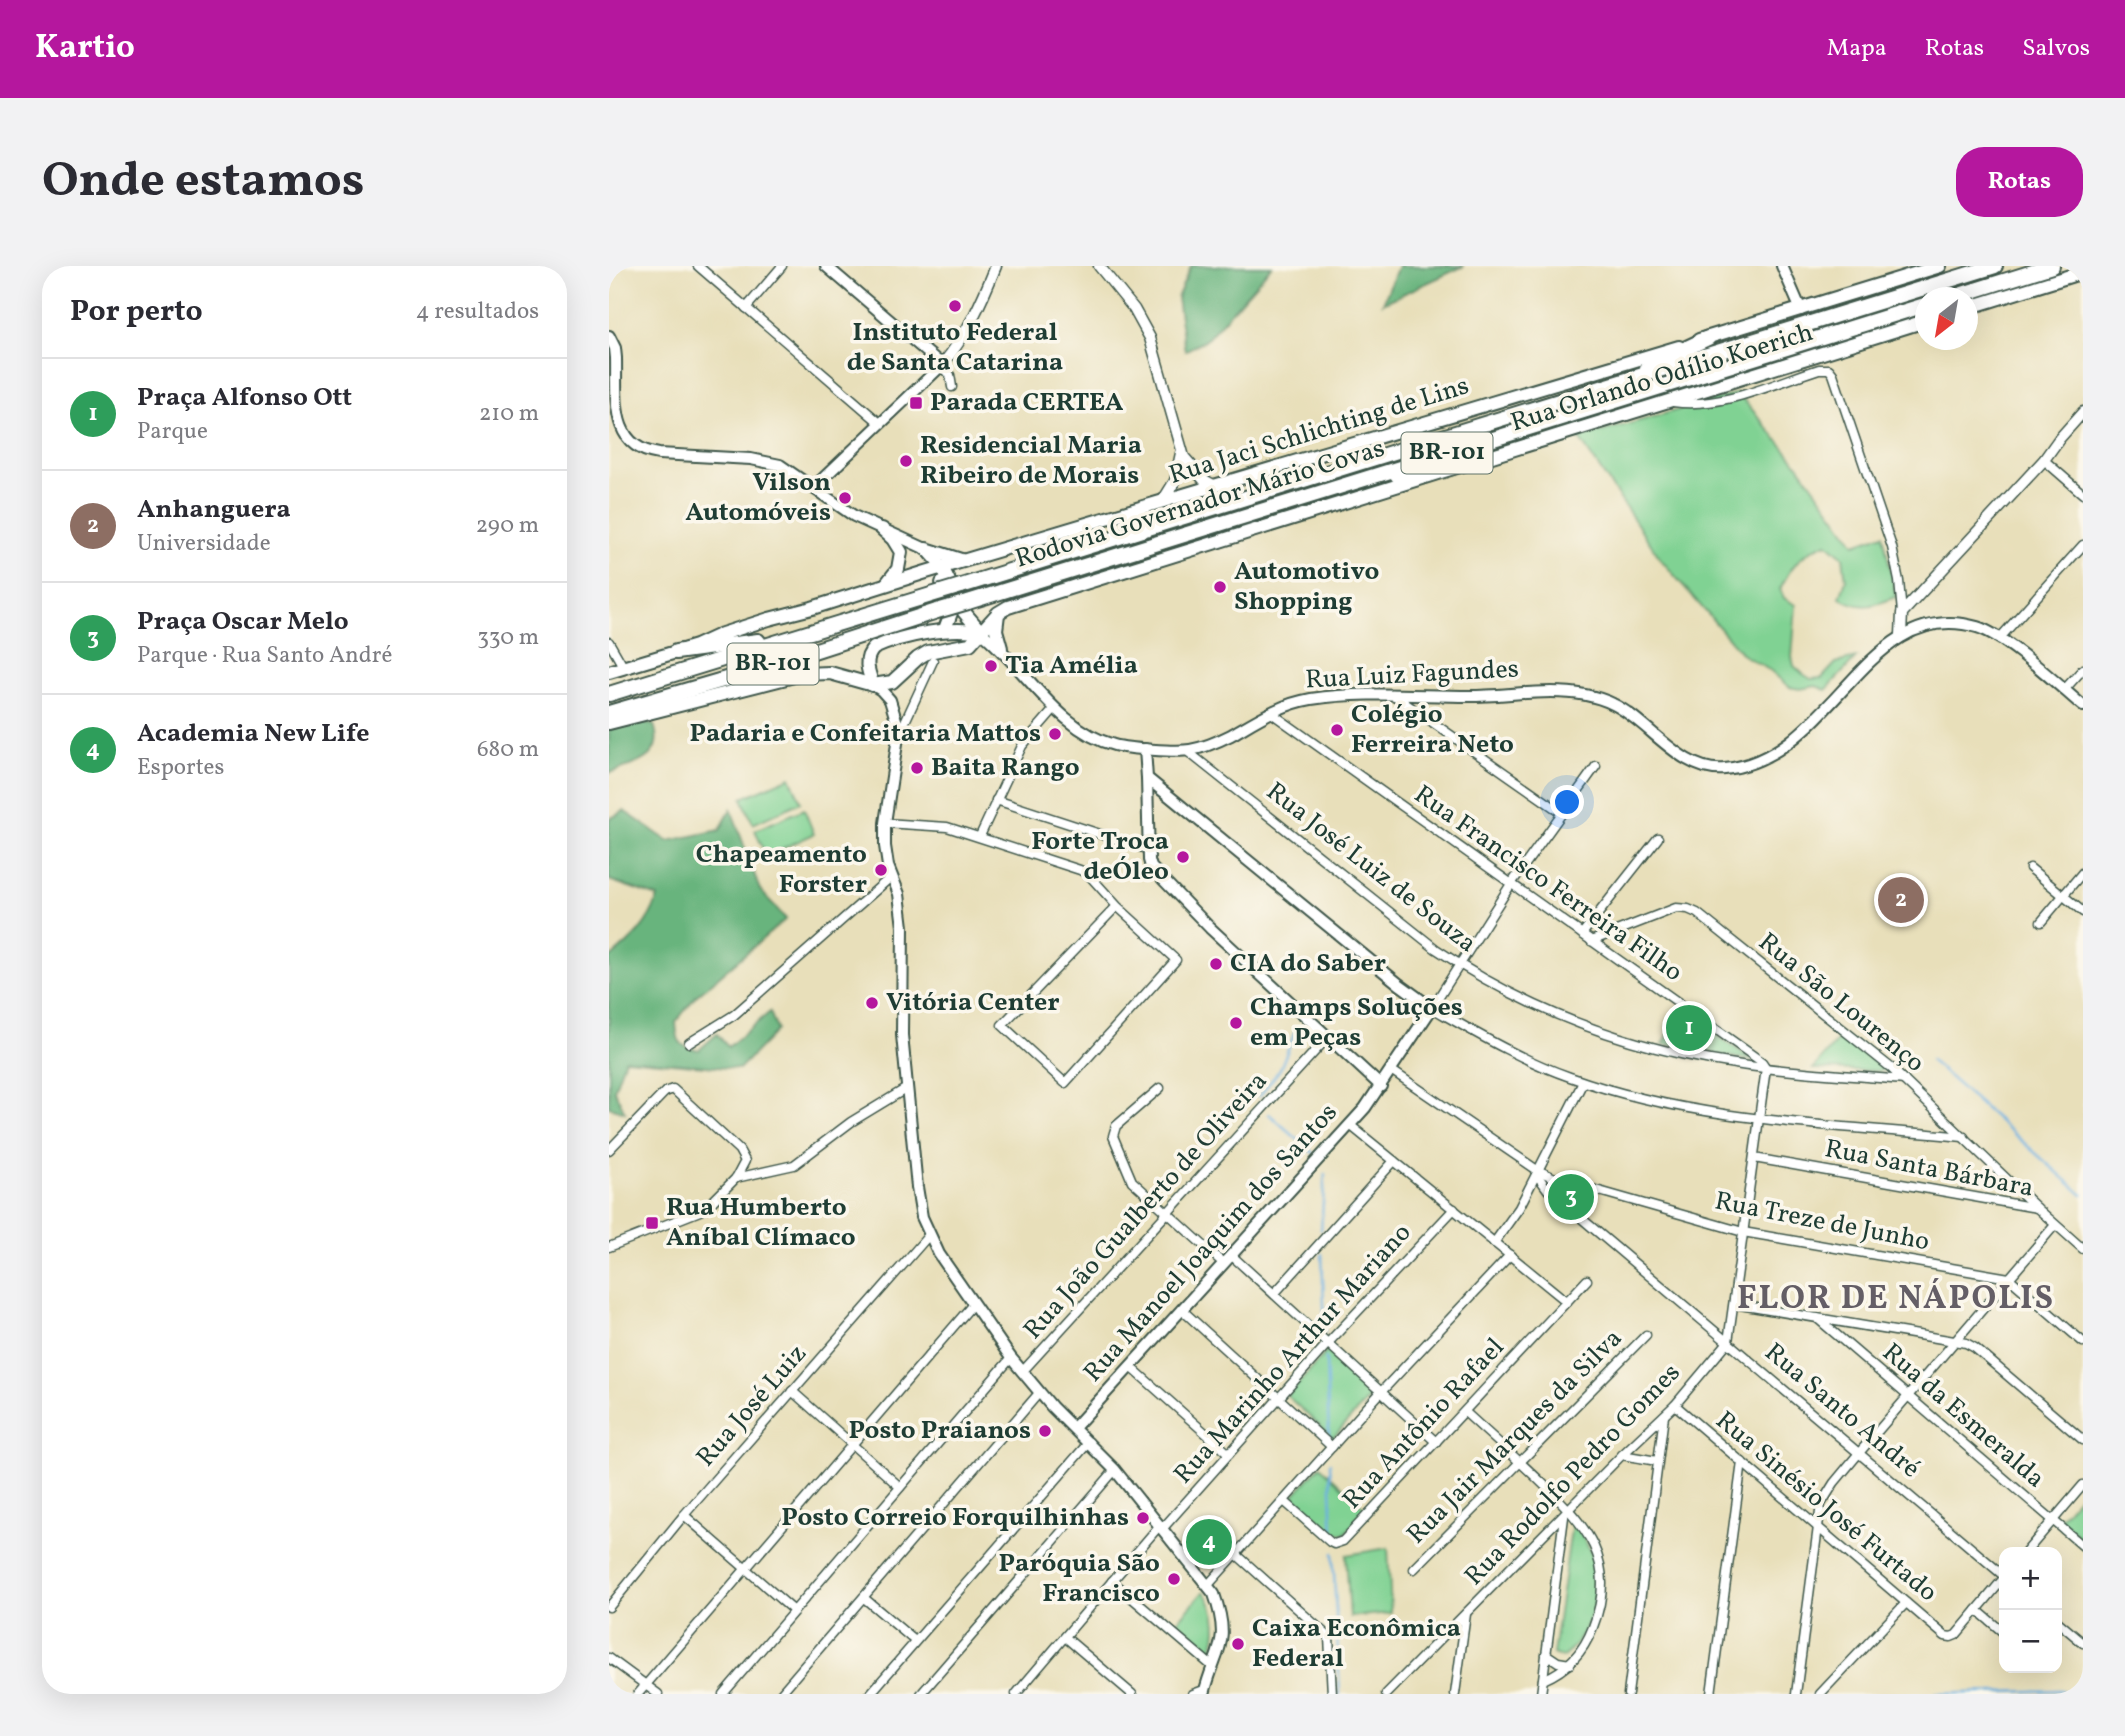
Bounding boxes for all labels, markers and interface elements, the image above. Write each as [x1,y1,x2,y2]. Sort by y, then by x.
text: Kartio [35,26,135,72]
text: Mapa [1827,32,1887,66]
text: Rotas [1925,32,1984,66]
text: Salvos [2022,32,2090,66]
button: Rotas [1956,147,2083,217]
text: Onde estamos [42,148,364,217]
north arrow [1915,287,1978,350]
text: Por perto [70,291,203,333]
text: 4 resultados [416,296,539,328]
marker: Instituto Federal de Santa Catarina [947,298,963,314]
place label: Instituto Federal de Santa Catarina [847,315,1063,381]
street label: Rua Orlando Odílio Koerich [1506,315,1818,441]
street label: Rua Jaci Schlichting de Lins [1165,368,1473,494]
text: Praça Alfonso Ott [137,380,352,416]
place label: Parada CERTEA [930,385,1124,421]
marker: Parada CERTEA [908,395,924,411]
text: 1 [88,398,98,430]
text: 210 m [479,398,539,430]
text: Parque [137,416,208,448]
place label: Residencial Maria Ribeiro de Morais [920,428,1142,494]
street label: Rodovia Governador Mário Covas [1011,431,1389,577]
road number: BR-101 [1401,433,1493,474]
marker: Residencial Maria Ribeiro de Morais [898,453,914,469]
place label: Vilson Automóveis [685,465,831,531]
marker: Vilson Automóveis [837,490,853,506]
text: Anhanguera [137,492,291,528]
text: 2 [87,510,99,542]
text: 290 m [476,510,539,542]
text: Universidade [137,528,271,560]
place label: Automotivo Shopping [1234,554,1379,620]
marker: Automotivo Shopping [1212,579,1228,595]
text: Praça Oscar Melo [137,604,349,640]
text: 3 [87,622,99,654]
text: 330 m [477,622,539,654]
text: Parque · Rua Santo André [137,640,392,672]
road number: BR-101 [727,643,819,684]
place label: Tia Amélia [1005,648,1138,684]
street label: Rua Luiz Fagundes [1304,651,1520,699]
marker: Tia Amélia [983,658,999,674]
place label: Colégio Ferreira Neto [1351,697,1514,763]
text: Academia New Life [137,716,369,752]
place label: Padaria e Confeitaria Mattos [689,716,1041,752]
marker: Colégio Ferreira Neto [1329,722,1345,738]
marker: Padaria e Confeitaria Mattos [1047,726,1063,742]
text: 4 [86,734,100,766]
text: 680 m [477,734,539,766]
place label: Baita Rango [931,750,1080,786]
text: Esportes [137,752,224,784]
marker: Baita Rango [909,760,925,776]
street label: Rua José Luiz de Souza [1258,774,1484,962]
street label: Rua Francisco Ferreira Filho [1406,777,1690,991]
your location [1550,785,1584,819]
place label: Forte Troca deÓleo [1031,824,1169,890]
place label: Chapeamento Forster [696,837,867,903]
marker: Forte Troca deÓleo [1175,849,1191,865]
marker: Chapeamento Forster [873,862,889,878]
pin: 2 [1878,874,1924,926]
street label: Rua São Lourenço [1750,925,1932,1081]
place label: CIA do Saber [1230,946,1386,982]
marker: CIA do Saber [1208,956,1224,972]
place label: Vitória Center [886,985,1060,1021]
place label: Champs Soluções em Peças [1250,990,1463,1056]
marker: Vitória Center [864,995,880,1011]
pin: 1 [1666,1002,1712,1054]
marker: Champs Soluções em Peças [1228,1015,1244,1031]
street label: Rua João Gualberto de Oliveira [1016,1064,1276,1348]
street label: Rua Manoel Joaquim dos Santos [1076,1096,1346,1390]
street label: Rua Santa Bárbara [1822,1131,2036,1207]
pin: 3 [1548,1171,1594,1223]
street label: Rua Treze de Junho [1712,1184,1932,1260]
place label: Rua Humberto Aníbal Clímaco [666,1190,856,1256]
marker: Rua Humberto Aníbal Clímaco [644,1215,660,1231]
street label: Rua Marinho Arthur Mariano [1166,1216,1420,1492]
district label: FLOR DE NÁPOLIS [1737,1277,2055,1323]
street label: Rua Jair Marques da Silva [1399,1321,1631,1553]
street label: Rua Antônio Rafael [1335,1330,1513,1518]
street label: Rua Santo André [1756,1335,1928,1487]
street label: Rua da Esmeralda [1874,1335,2052,1497]
street label: Rua José Luiz [689,1337,815,1475]
street label: Rua Rodolfo Pedro Gomes [1457,1356,1689,1594]
street label: Rua Sinésio José Furtado [1707,1403,1945,1611]
place label: Posto Praianos [848,1413,1031,1449]
marker: Posto Praianos [1037,1423,1053,1439]
place label: Posto Correio Forquilhinhas [781,1500,1129,1536]
marker: Posto Correio Forquilhinhas [1135,1510,1151,1526]
pin: 4 [1186,1516,1232,1568]
place label: Paróquia São Francisco [998,1546,1160,1612]
map controls [1999,1547,2062,1673]
button: + [1999,1547,2062,1610]
marker: Paróquia São Francisco [1166,1571,1182,1587]
button: − [1999,1610,2062,1673]
place label: Caixa Econômica Federal [1252,1611,1461,1677]
marker: Caixa Econômica Federal [1230,1636,1246,1652]

